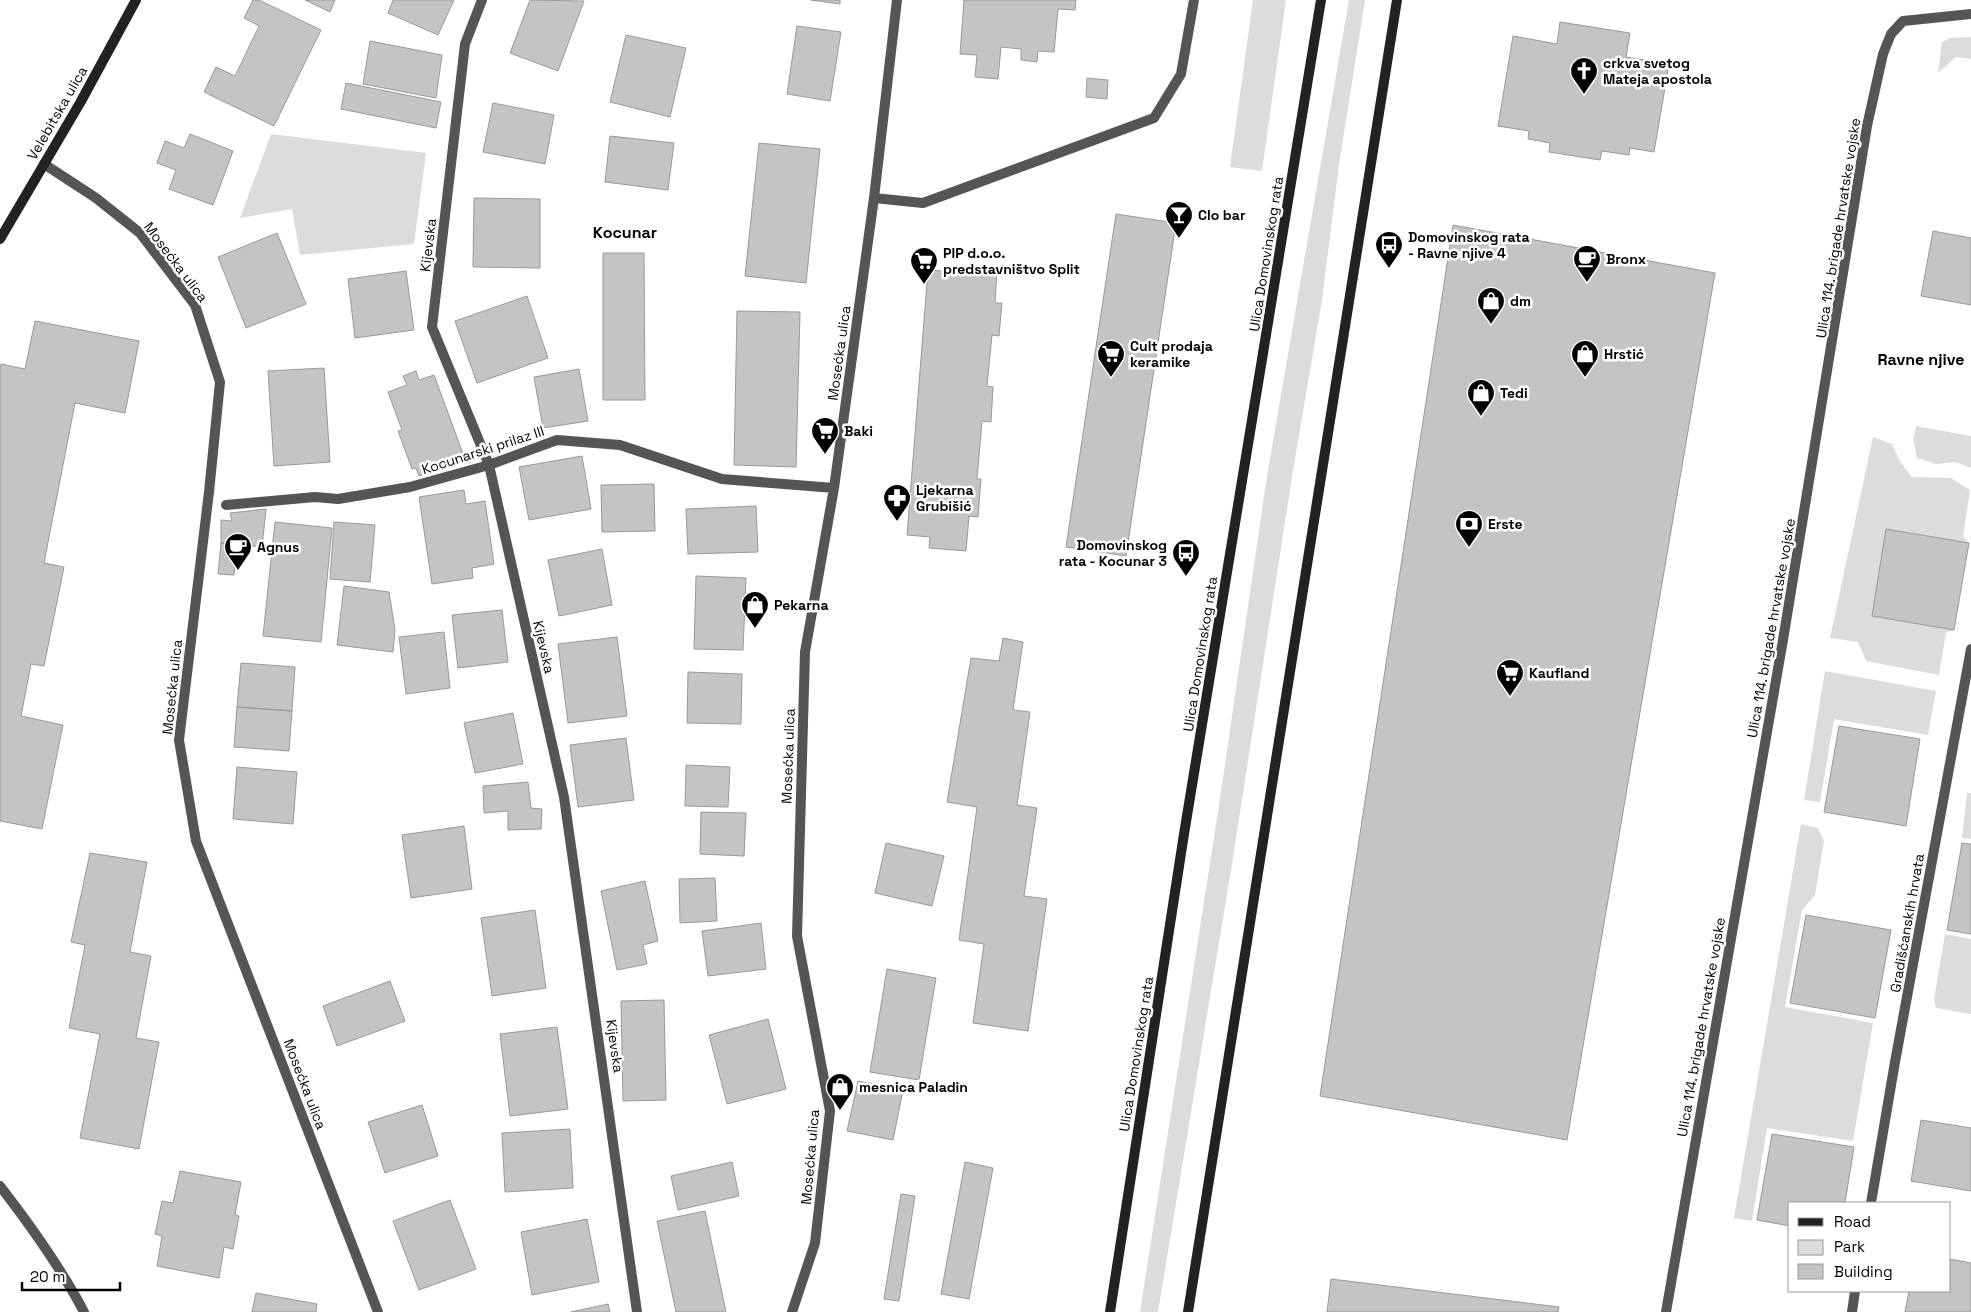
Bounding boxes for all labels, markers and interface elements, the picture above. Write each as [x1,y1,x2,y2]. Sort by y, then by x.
place label: crkva svetog Mateja apostola [1603,54,1712,88]
church icon: crkva svetog Mateja apostola [1569,56,1599,95]
street label: Velebitska ulica [23,63,91,163]
street label: Ulica 114. brigade hrvatske vojske [1812,117,1864,339]
street label: Ulica Domovinskog rata [1245,175,1287,333]
bar icon: Clo bar [1164,200,1194,239]
place label: Clo bar [1198,206,1246,224]
street label: Kijevska [416,217,440,273]
street label: Mosećka ulica [140,218,212,306]
district label: Kocunar [593,222,657,243]
place label: Domovinskog rata - Ravne njive 4 [1408,228,1530,262]
bus stop icon: Domovinskog rata - Ravne njive 4 [1374,230,1404,269]
place label: PIP d.o.o. predstavništvo Split [943,244,1080,278]
cafe icon: Bronx [1572,244,1602,283]
supermarket icon: PIP d.o.o. predstavništvo Split [909,246,939,285]
place label: Bronx [1606,250,1646,268]
shop icon: dm [1476,286,1506,325]
place label: dm [1510,292,1531,310]
street label: Mosećka ulica [823,304,855,402]
place label: Cult prodaja keramike [1130,337,1213,371]
supermarket icon: Cult prodaja keramike [1096,339,1126,378]
shop icon: Hrstić [1570,339,1600,378]
place label: Hrstić [1604,345,1644,363]
district label: Ravne njive [1877,349,1965,370]
shop icon: Tedi [1466,378,1496,417]
place label: Tedi [1500,384,1528,402]
supermarket icon: Baki [810,416,840,455]
street label: Kocunarski prilaz III [419,422,547,478]
place label: Baki [844,422,873,440]
place label: Ljekarna Grubišić [916,481,974,515]
pharmacy icon: Ljekarna Grubišić [882,483,912,522]
bank icon: Erste [1454,509,1484,548]
place label: Erste [1488,515,1523,533]
street label: Ulica 114. brigade hrvatske vojske [1743,517,1799,739]
cafe icon: Agnus [223,532,253,571]
place label: Domovinskog rata - Kocunar 3 [1059,536,1167,570]
place label: Agnus [257,538,299,556]
bus stop icon: Domovinskog rata - Kocunar 3 [1171,538,1201,577]
street label: Ulica Domovinskog rata [1179,575,1221,733]
shop icon: Pekarna [740,590,770,629]
place label: Pekarna [774,596,828,614]
street label: Kijevska [529,619,559,675]
street label: Mosećka ulica [158,638,186,736]
supermarket icon: Kaufland [1495,658,1525,697]
place label: Kaufland [1529,664,1589,682]
street label: Mosećka ulica [777,708,799,804]
street label: Gradišćanskih hrvata [1886,852,1928,994]
street label: Ulica 114. brigade hrvatske vojske [1673,916,1729,1138]
street label: Ulica Domovinskog rata [1115,975,1157,1133]
street label: Kijevska [602,1018,628,1074]
street label: Mosećka ulica [279,1036,331,1132]
shop icon: mesnica Paladin [825,1072,855,1111]
place label: mesnica Paladin [859,1078,968,1096]
street label: Mosećka ulica [797,1109,823,1205]
legend [1788,1202,1951,1292]
text: Road [1834,1212,1871,1231]
text: Park [1834,1237,1865,1256]
scale bar [22,1260,120,1292]
text: Building [1834,1262,1893,1281]
text: 20 m [30,1267,65,1286]

